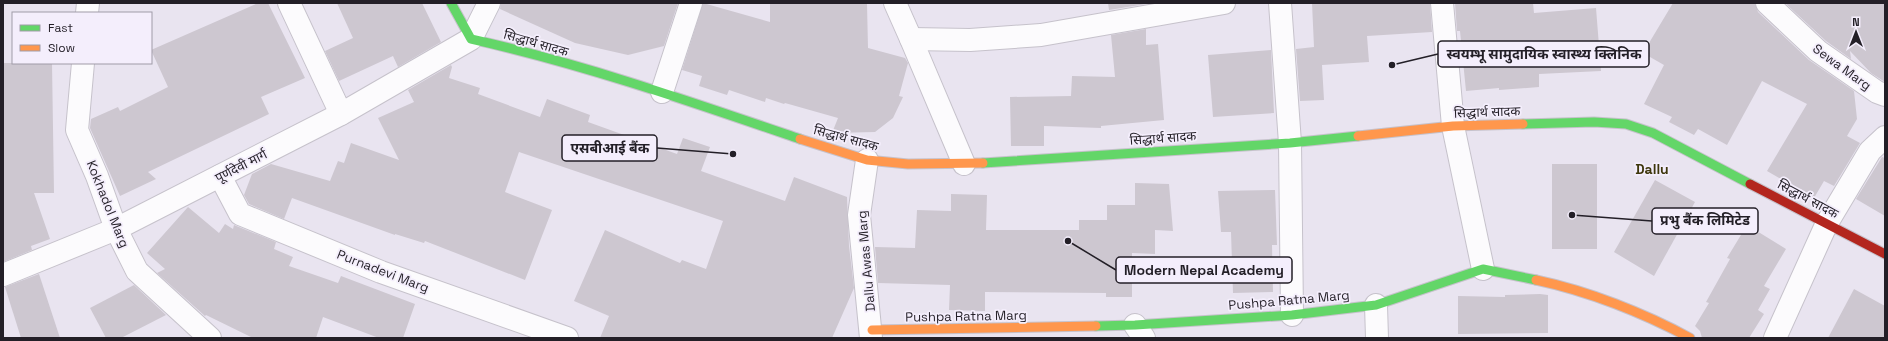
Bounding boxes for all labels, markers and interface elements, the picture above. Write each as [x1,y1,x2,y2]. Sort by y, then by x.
legend [12,12,152,64]
north arrow [1836,12,1876,52]
text: N [1852,15,1860,29]
text: Fast [48,20,73,36]
street label: सिद्धार्थ सादक [502,26,571,61]
text: Slow [48,40,75,56]
street label: Sewa Marg [1809,40,1875,94]
callout: स्वयम्भू सामुदायिक स्वास्थ्य क्लिनिक [1438,41,1649,67]
text: स्वयम्भू सामुदायिक स्वास्थ्य क्लिनिक [1446,45,1642,64]
street label: सिद्धार्थ सादक [1453,102,1522,122]
street label: सिद्धार्थ सादक [812,121,881,155]
street label: सिद्धार्थ सादक [1129,127,1198,149]
callout: एसबीआई बैंक [562,135,657,161]
text: एसबीआई बैंक [571,139,650,157]
street label: पूर्णदेवी मार्ग [212,145,271,186]
street label: Kokhadol Marg [83,158,133,250]
district label: Dallu [1635,160,1669,178]
street label: सिद्धार्थ सादक [1775,176,1842,223]
callout: प्रभु बैंक लिमिटेड [1652,208,1758,234]
street label: Dallu Awas Marg [853,210,879,312]
text: प्रभु बैंक लिमिटेड [1660,211,1751,230]
street label: Purnadevi Marg [335,246,431,296]
callout: Modern Nepal Academy [1116,257,1292,283]
text: Modern Nepal Academy [1124,261,1284,279]
street label: Pushpa Ratna Marg [1228,286,1350,314]
street label: Pushpa Ratna Marg [905,306,1027,326]

